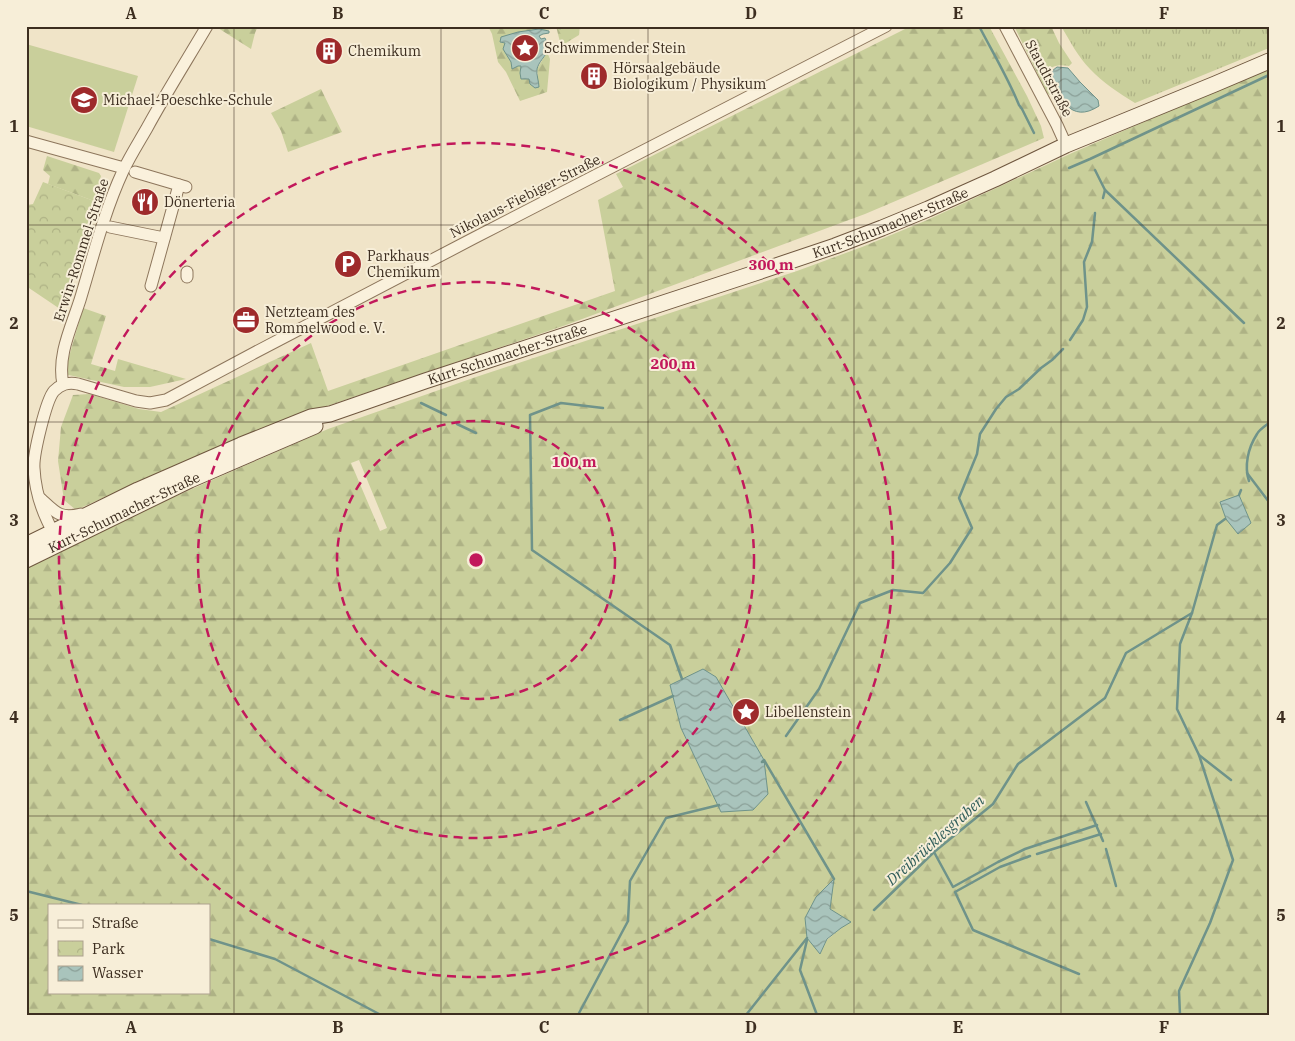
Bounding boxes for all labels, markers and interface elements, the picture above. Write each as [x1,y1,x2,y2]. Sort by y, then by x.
text: A [125,3,137,23]
text: B [332,3,344,23]
text: C [539,3,549,23]
text: D [745,3,757,23]
text: E [953,3,963,23]
text: F [1159,3,1169,23]
place icon: Schwimmender Stein [510,33,540,63]
building icon: Chemikum [314,36,344,66]
street label: Staudtstraße [1021,36,1077,120]
place label: Schwimmender Stein [544,39,686,57]
place label: Chemikum [348,42,421,60]
place label: Hörsaalgebäude Biologikum / Physikum [613,59,766,93]
building icon: Hörsaalgebäude Biologikum / Physikum [579,61,609,91]
school or university icon: Michael-Poeschke-Schule [69,85,99,115]
place label: Michael-Poeschke-Schule [103,91,273,109]
text: 1 [9,116,19,136]
text: 1 [1276,116,1286,136]
street label: Nikolaus-Fiebiger-Straße [447,150,603,242]
street label: Erwin-Rommel-Straße [49,176,113,324]
street label: Kurt-Schumacher-Straße [810,183,971,262]
restaurant icon: Dönerteria [130,187,160,217]
place label: Dönerteria [164,193,236,211]
place label: Parkhaus Chemikum [367,247,440,281]
parking icon: Parkhaus Chemikum [333,249,363,279]
text: 300 m [748,255,794,274]
place label: Netzteam des Rommelwood e. V. [265,303,385,337]
office icon: Netzteam des Rommelwood e. V. [231,305,261,335]
text: 2 [9,313,19,333]
text: 2 [1276,313,1286,333]
street label: Kurt-Schumacher-Straße [425,320,589,389]
text: 200 m [650,354,696,373]
text: 100 m [551,452,597,471]
street label: Kurt-Schumacher-Straße [45,468,203,557]
text: 3 [9,510,19,530]
text: 3 [1276,510,1286,530]
centre of rings [467,551,485,569]
place icon: Libellenstein [731,697,761,727]
place label: Libellenstein [765,703,851,721]
text: 4 [9,707,19,727]
text: 4 [1276,707,1286,727]
water label: Dreibrücklesgraben [881,791,988,890]
legend [48,904,210,994]
text: 5 [9,905,19,925]
text: 5 [1276,905,1286,925]
text: Straße [92,913,139,932]
text: Park [92,939,125,958]
text: Wasser [92,963,143,982]
text: A [125,1017,137,1037]
text: B [332,1017,344,1037]
text: C [539,1017,549,1037]
text: D [745,1017,757,1037]
text: E [953,1017,963,1037]
text: F [1159,1017,1169,1037]

